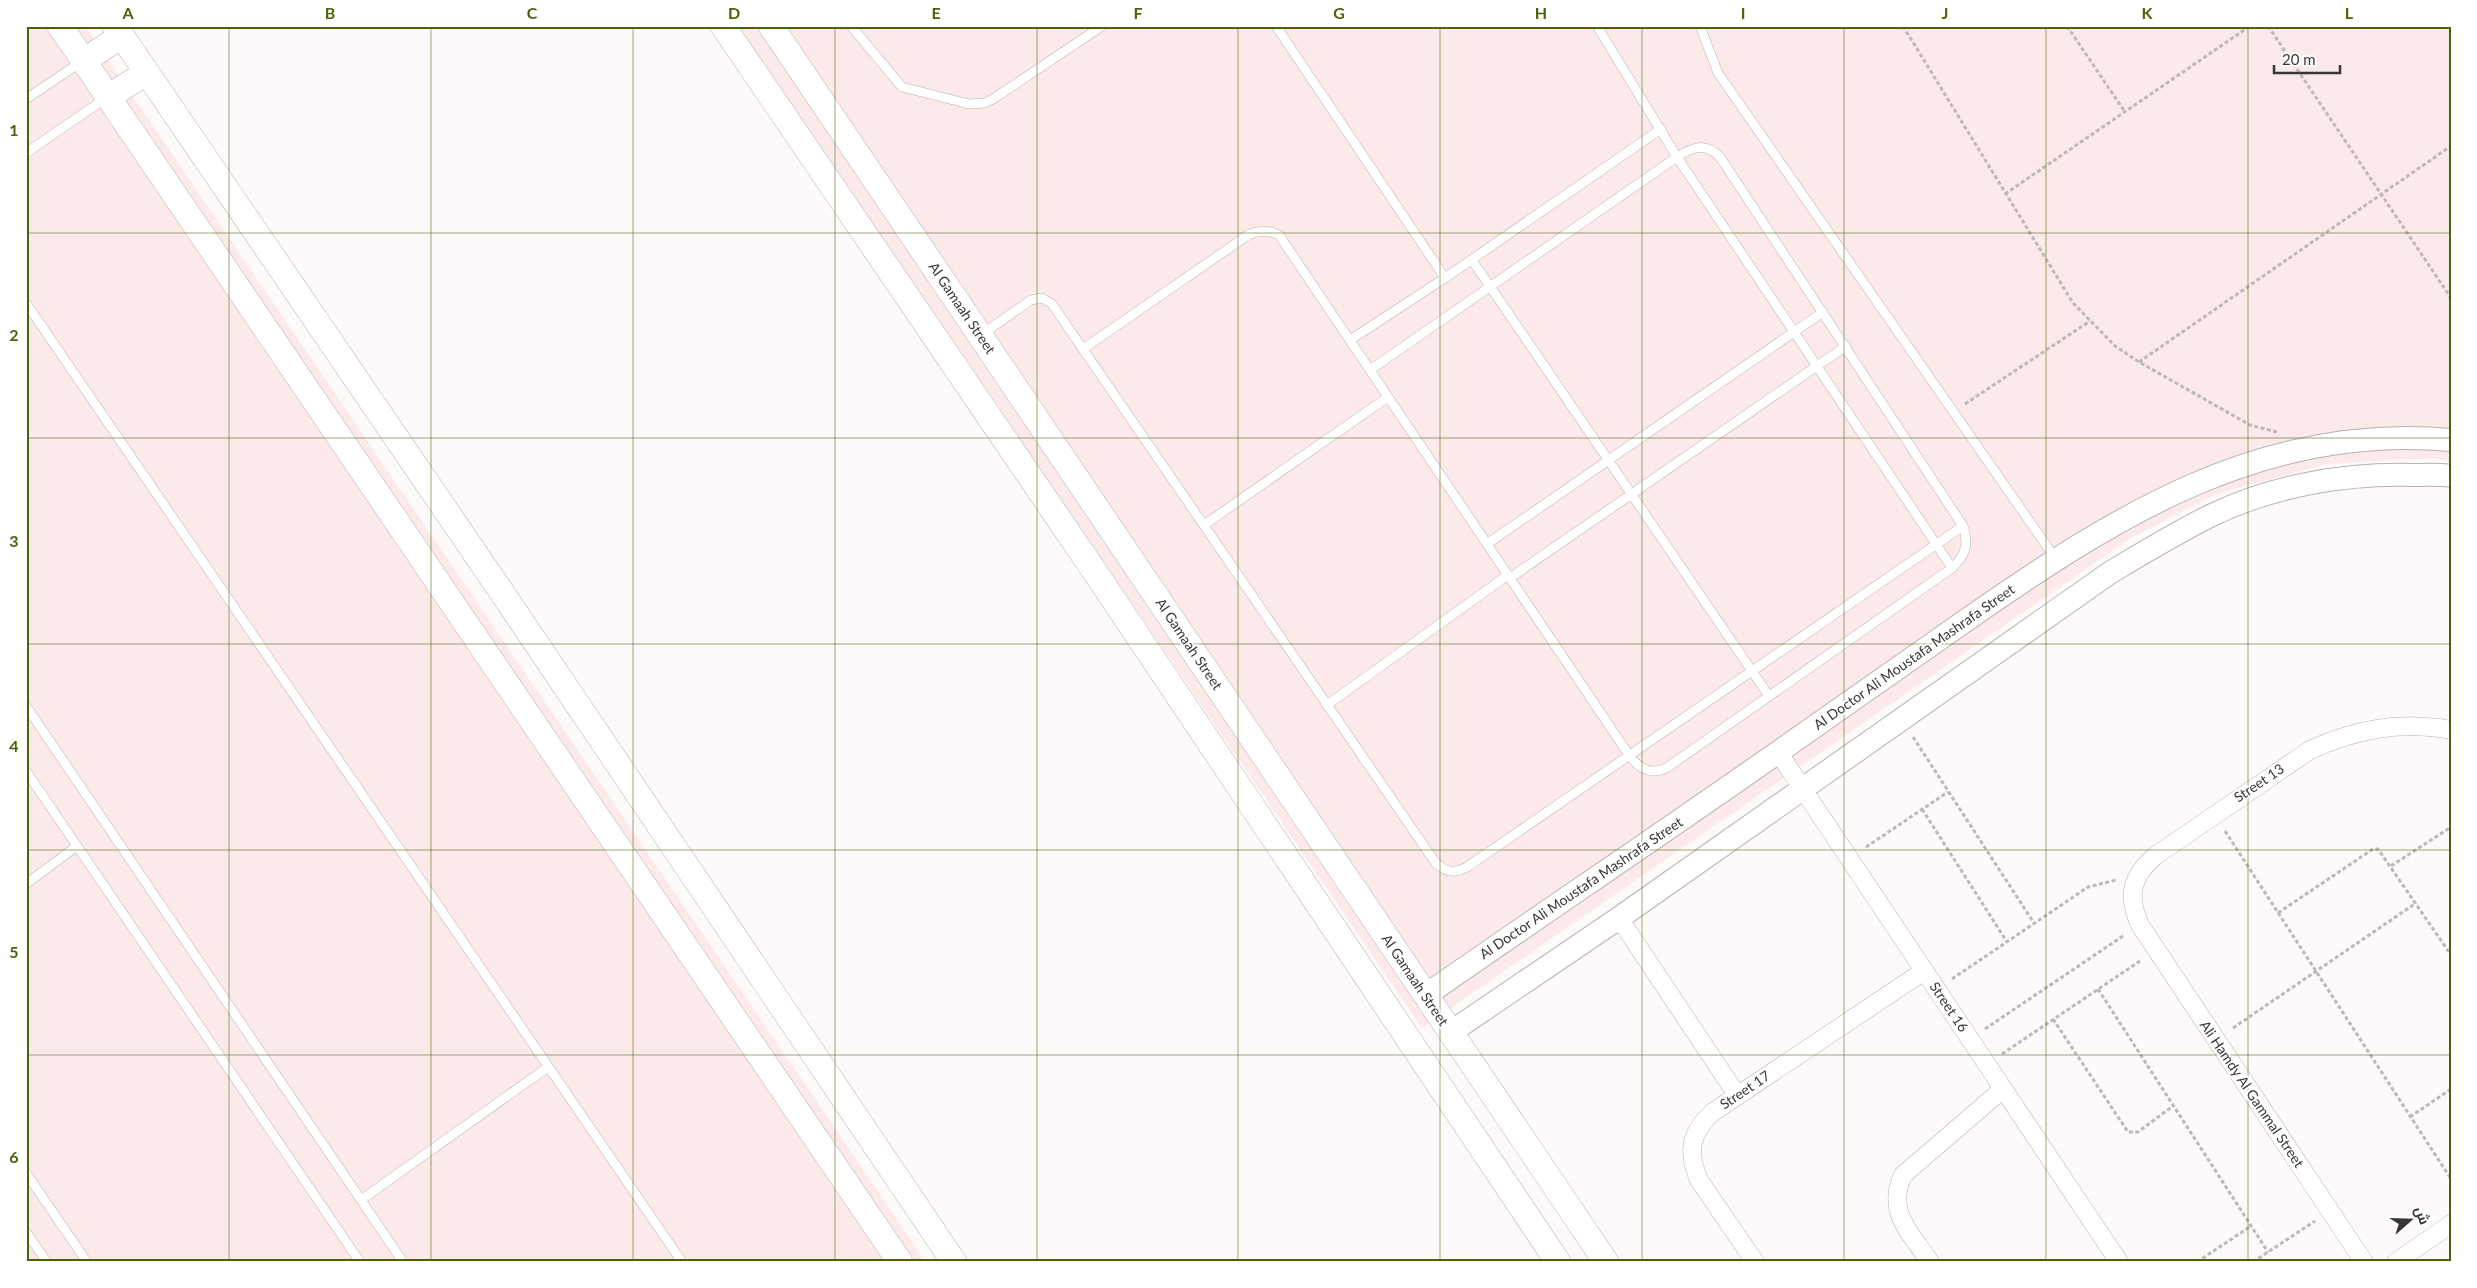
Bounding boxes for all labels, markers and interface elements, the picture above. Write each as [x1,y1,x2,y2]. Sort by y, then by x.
text: A [121,3,134,22]
text: B [325,3,335,22]
text: C [527,3,538,22]
text: D [728,3,740,22]
text: E [931,3,941,22]
text: F [1133,3,1143,22]
text: G [1333,3,1345,22]
text: H [1535,3,1547,22]
text: I [1741,3,1745,22]
text: J [1942,3,1948,22]
text: K [2142,3,2154,22]
text: L [2345,3,2354,22]
scale bar [2274,42,2341,74]
text: 20 m [2282,50,2316,68]
text: 1 [9,120,19,139]
street label: Al Gamaah Street [925,259,999,357]
text: 2 [9,325,19,344]
text: 3 [9,531,19,550]
street label: Al Doctor Ali Moustafa Mashrafa Street [1810,580,2018,733]
street label: Al Gamaah Street [1152,595,1226,693]
text: 4 [9,736,19,755]
street label: Street 13 [2230,760,2287,805]
street label: Al Doctor Ali Moustafa Mashrafa Street [1476,813,1686,962]
street label: Al Gamaah Street [1378,931,1452,1029]
text: 5 [9,942,19,961]
street label: Street 16 [1927,978,1972,1035]
street label: Ali Hamdy Al Gammal Street [2197,1017,2308,1170]
street label: Street 17 [1716,1067,1773,1112]
text: 6 [9,1147,19,1166]
north arrow [2384,1196,2434,1246]
text: ش [2411,1204,2434,1227]

